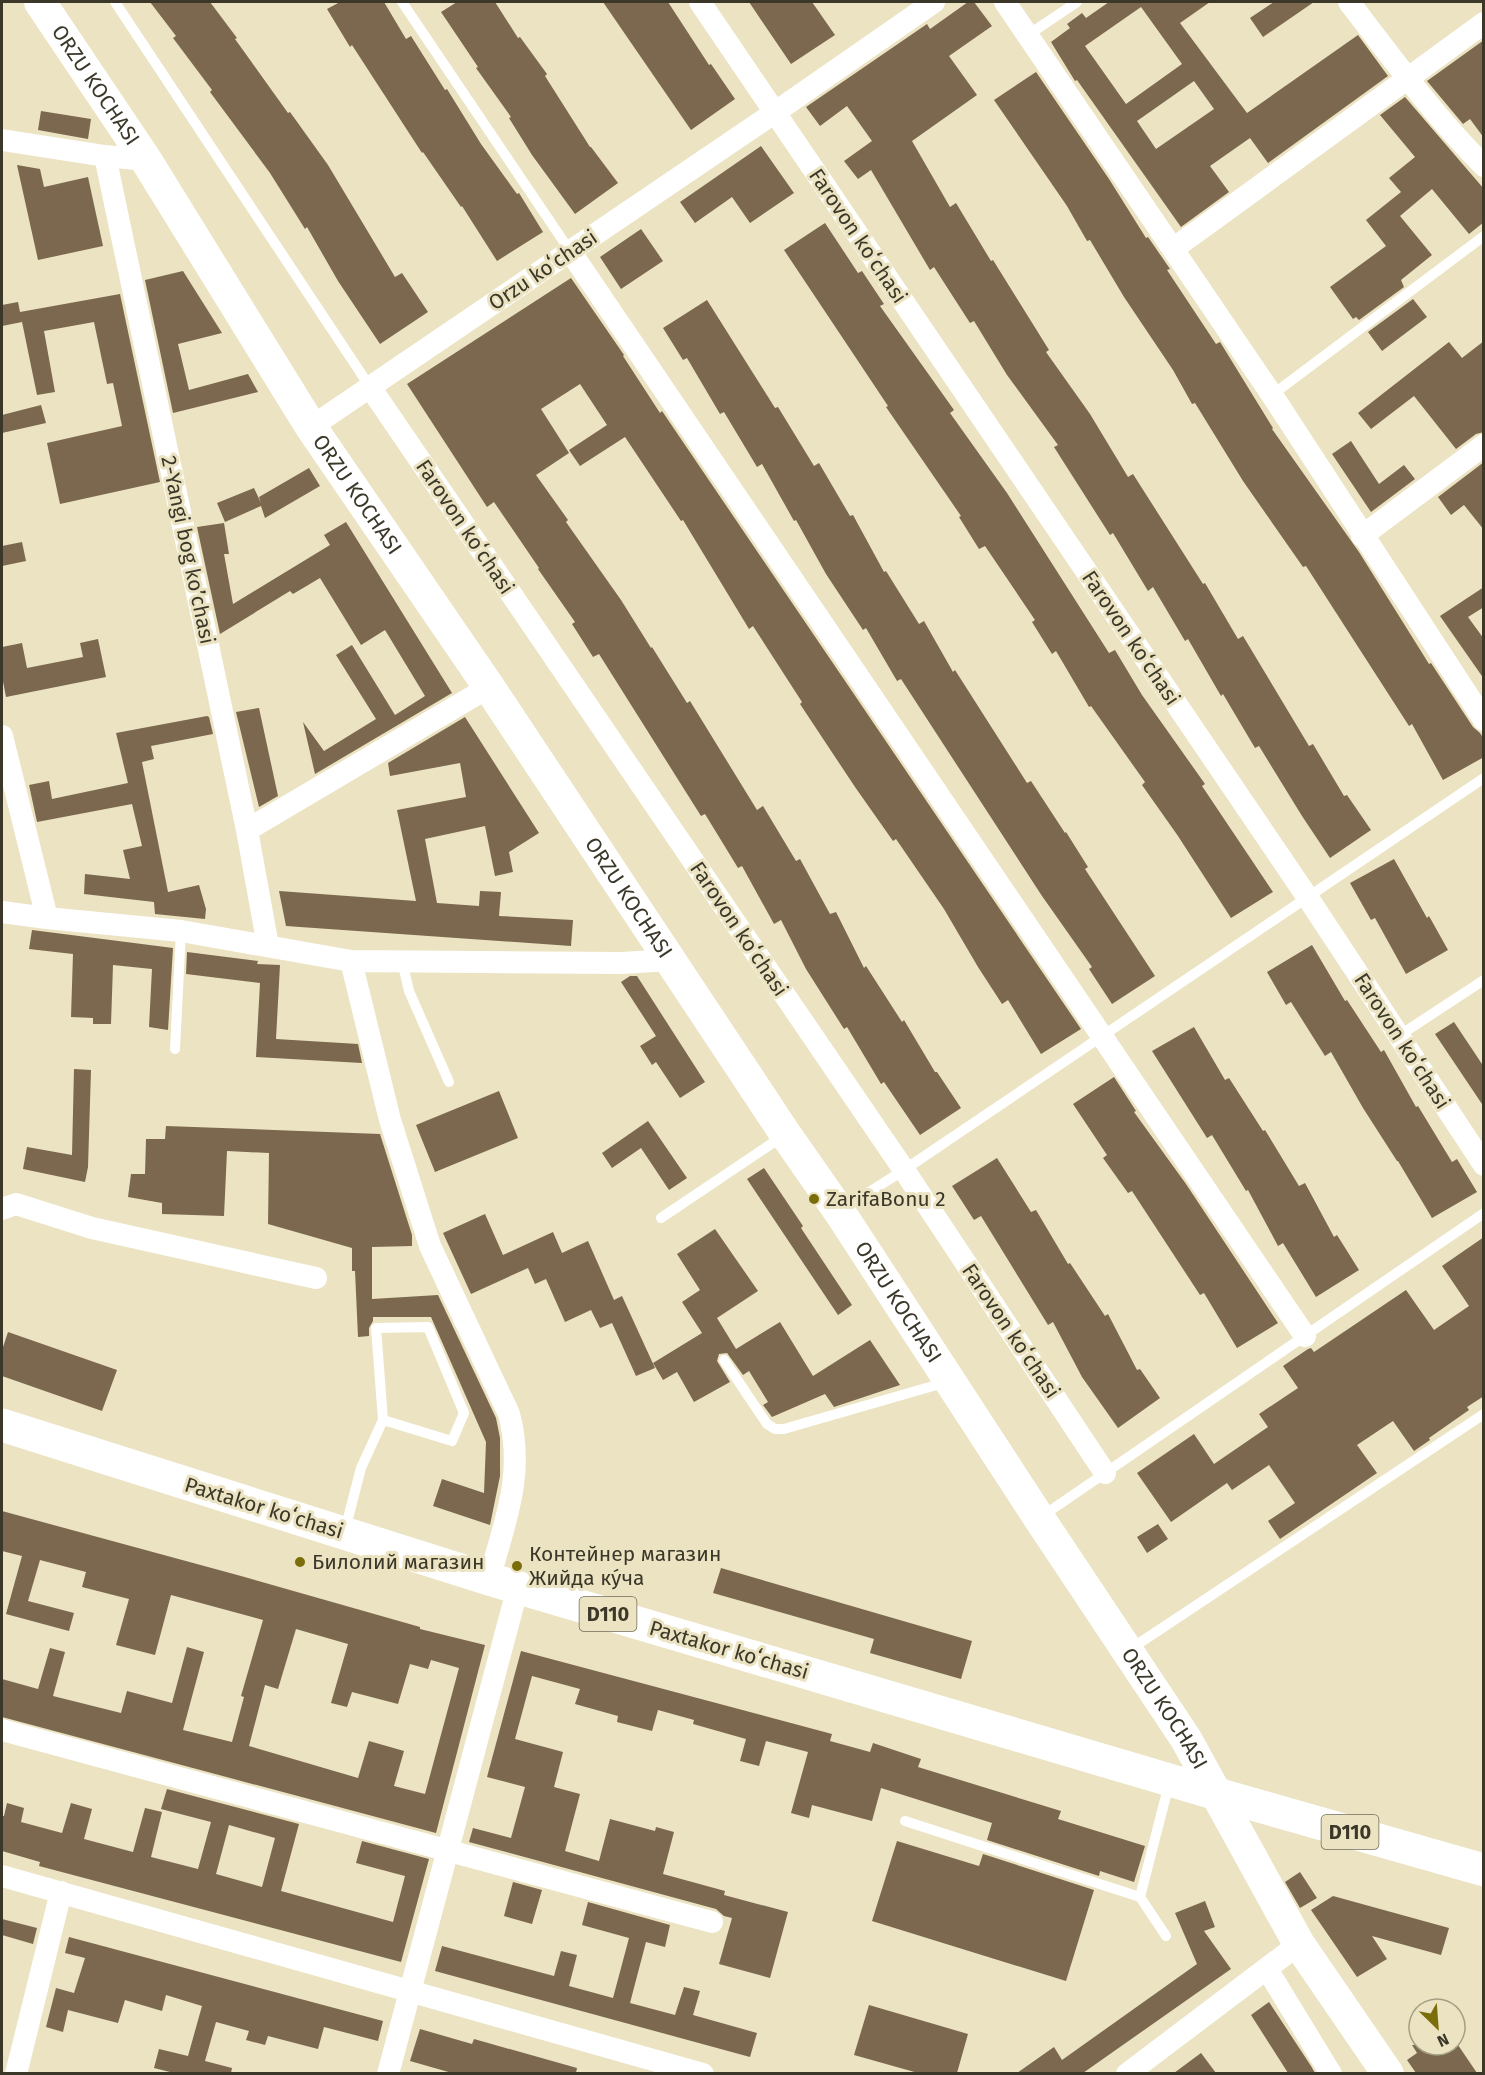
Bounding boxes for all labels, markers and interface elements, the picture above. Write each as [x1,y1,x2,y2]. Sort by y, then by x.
street label: ORZU KOCHASI [46,20,145,150]
street label: Farovon koʻchasi [803,164,913,308]
street label: Orzu koʻchasi [484,224,602,316]
street label: ORZU KOCHASI [307,430,407,560]
street label: 2-Yangi bog koʼchasi [155,453,221,647]
street label: Farovon koʻchasi [410,455,520,599]
street label: Farovon koʻchasi [1076,566,1186,710]
street label: ORZU KOCHASI [579,832,678,963]
street label: Farovon koʻchasi [684,857,794,1001]
street label: Farovon koʻchasi [1348,968,1456,1114]
place label: ZarifaBonu 2 [826,1186,946,1212]
marker: ZarifaBonu 2 [807,1192,821,1206]
street label: ORZU KOCHASI [849,1236,947,1368]
street label: Farovon koʻchasi [956,1259,1066,1403]
street label: Paxtakor koʻchasi [182,1472,346,1544]
place label: Контейнер магазин Жийда ку́ча [529,1541,721,1591]
place label: Билолий магазин [312,1549,484,1575]
marker: Билолий магазин [293,1555,307,1569]
marker: Контейнер магазин Жийда ку́ча [510,1559,524,1573]
road number: D110 [580,1597,636,1631]
street label: Paxtakor koʻchasi [646,1615,812,1685]
street label: ORZU KOCHASI [1116,1643,1213,1774]
road number: D110 [1322,1815,1378,1849]
north arrow [1407,1997,1467,2057]
text: N [1434,2029,1452,2051]

